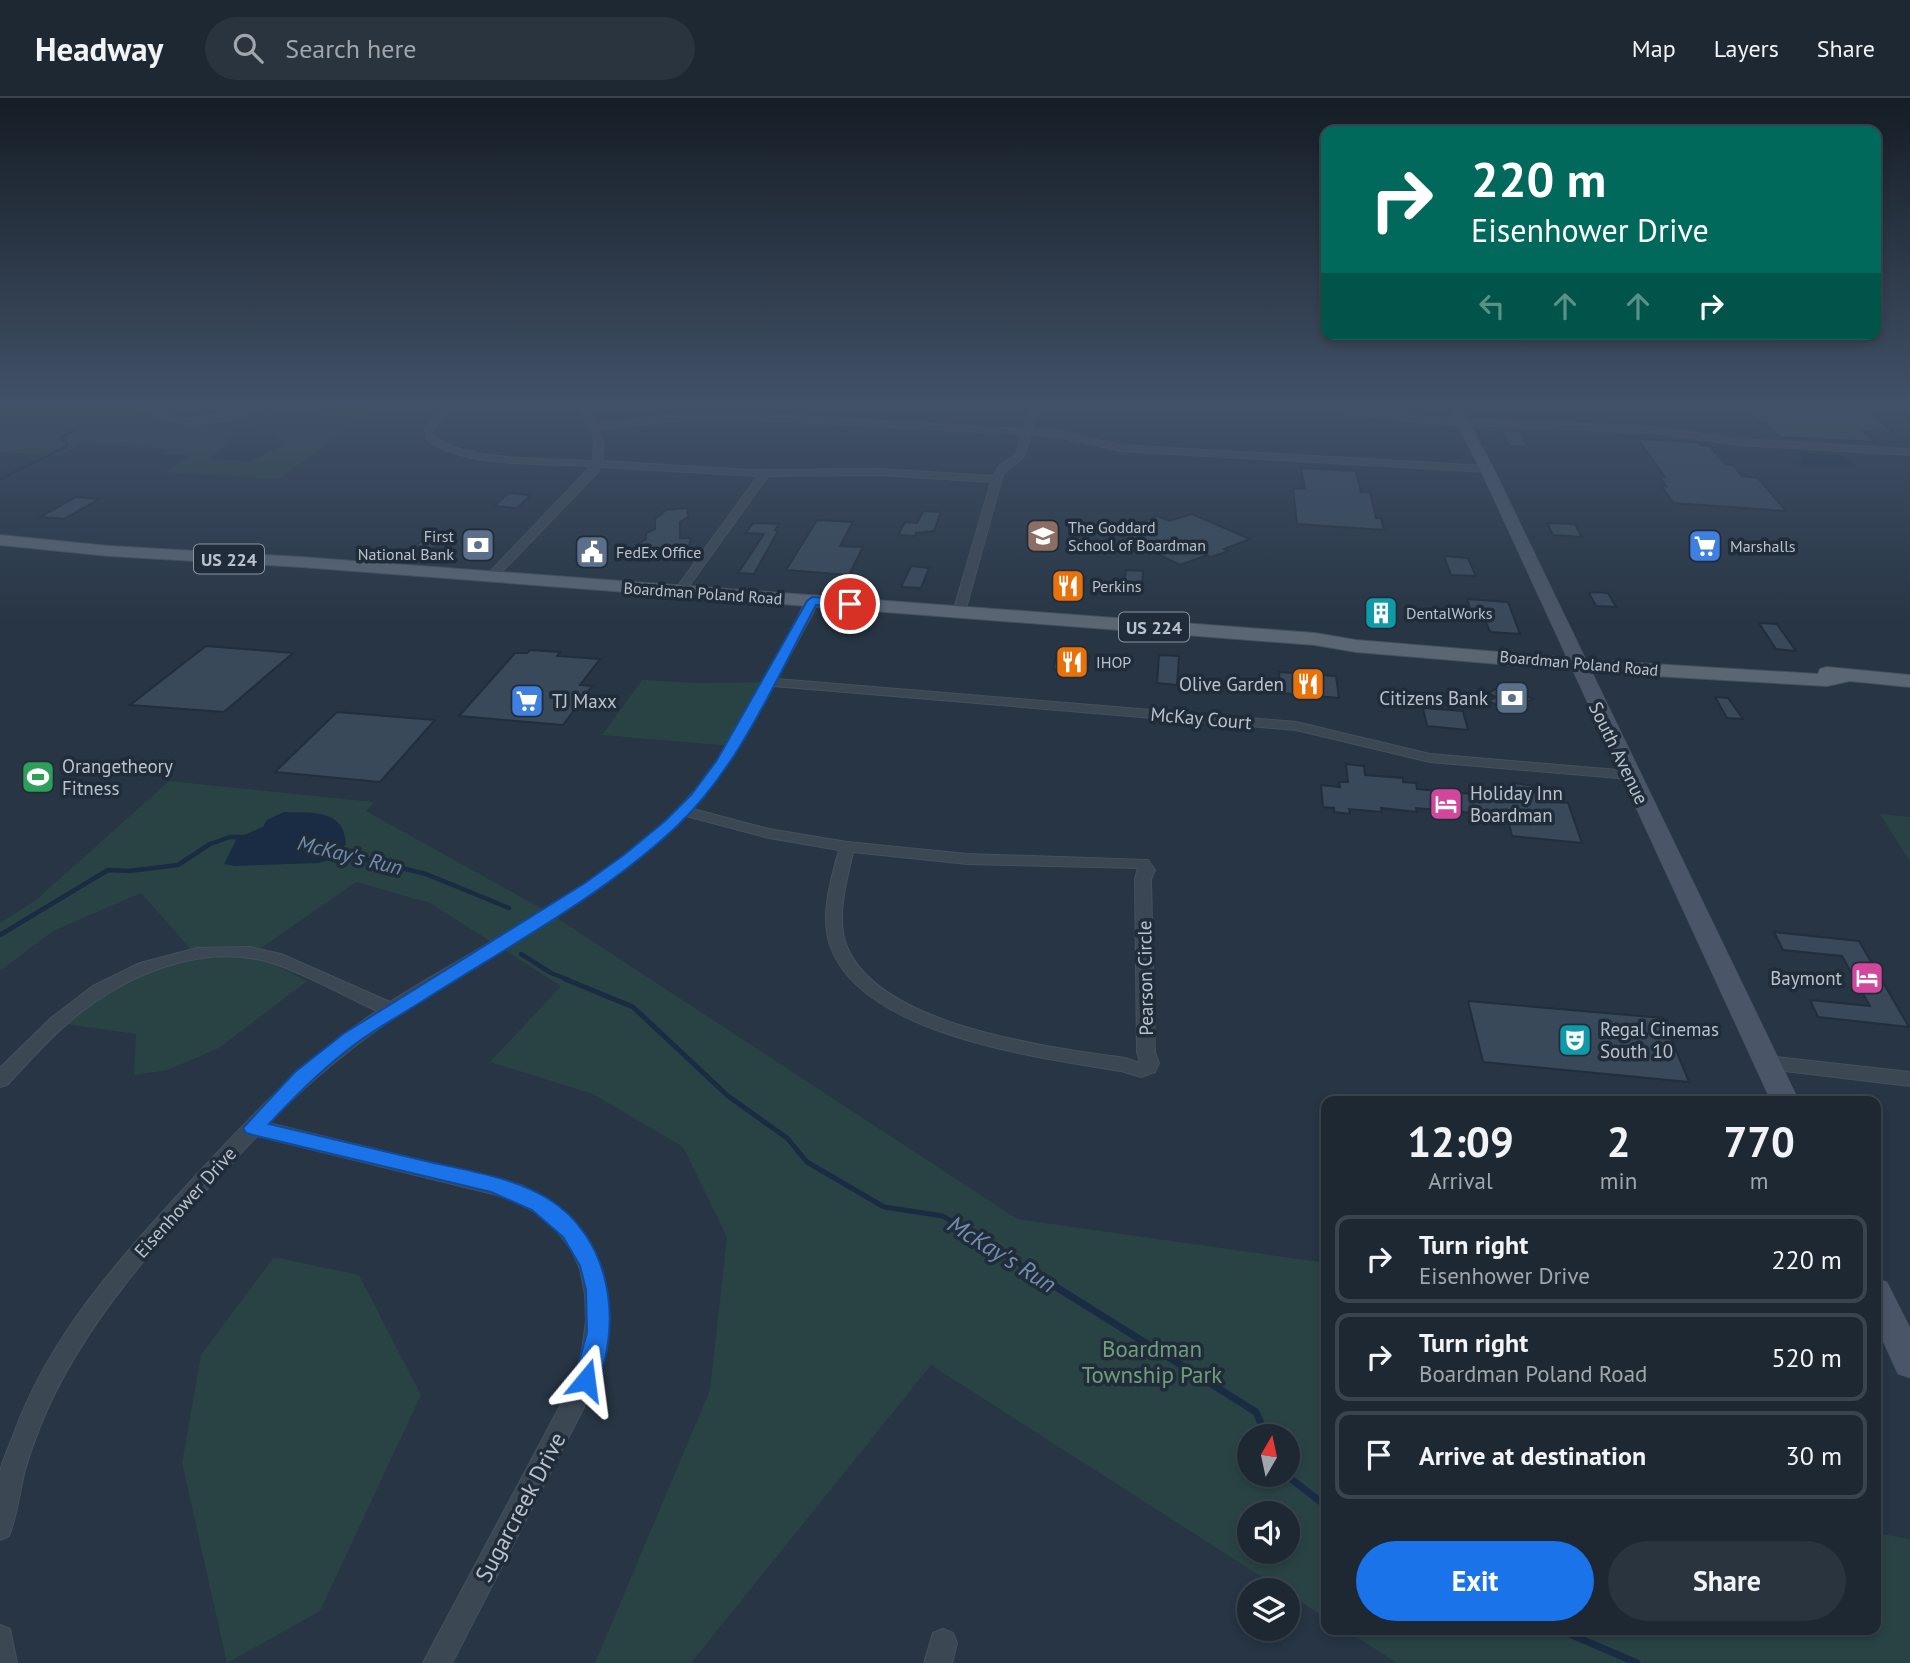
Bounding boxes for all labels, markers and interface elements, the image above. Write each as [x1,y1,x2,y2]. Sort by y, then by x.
search box [205,17,695,80]
text: Headway [35,27,163,70]
icon: search [229,29,267,67]
text: Search here [285,32,416,65]
text: Map [1632,33,1676,64]
text: Layers [1714,33,1779,64]
text: Share [1817,33,1875,64]
text: 220 m [1471,147,1606,211]
icon: right [1356,154,1447,245]
text: Eisenhower Drive [1471,209,1709,251]
icon: left [1473,287,1511,325]
icon: ahead [1546,287,1584,325]
icon: ahead [1619,287,1657,325]
icon: right [1692,287,1730,325]
school or university icon: The Goddard School of Boardman [1024,517,1062,555]
place label: The Goddard School of Boardman [1068,517,1206,555]
place label: First National Bank [358,526,455,564]
bank icon: First National Bank [459,526,497,564]
supermarket icon: Marshalls [1686,527,1724,565]
public building icon: FedEx Office [573,533,611,571]
place label: Marshalls [1730,536,1796,556]
place label: FedEx Office [616,542,701,562]
road number: US 224 [194,545,264,574]
restaurant icon: Perkins [1049,567,1087,605]
pin [820,574,880,634]
place label: Perkins [1092,576,1142,596]
street label: Boardman Poland Road [623,577,783,609]
icon: arrive [831,585,869,623]
building icon: DentalWorks [1362,594,1400,632]
place label: DentalWorks [1406,603,1493,623]
road number: US 224 [1119,612,1189,642]
restaurant icon: IHOP [1053,643,1091,681]
street label: Boardman Poland Road [1499,646,1659,680]
place label: IHOP [1096,652,1131,672]
restaurant icon: Olive Garden [1289,665,1327,703]
place label: Olive Garden [1179,672,1284,696]
bank icon: Citizens Bank [1493,679,1531,717]
supermarket icon: TJ Maxx [508,682,546,720]
place label: Citizens Bank [1379,686,1488,710]
place label: TJ Maxx [552,689,617,713]
street label: South Avenue [1584,698,1654,808]
street label: McKay Court [1149,702,1253,734]
place label: Orangetheory Fitness [62,754,173,800]
sports icon: Orangetheory Fitness [19,758,57,796]
place label: Holiday Inn Boardman [1470,781,1563,827]
hotel icon: Holiday Inn Boardman [1427,785,1465,823]
water label: McKay's Run [295,829,405,881]
street label: Pearson Circle [1132,920,1158,1036]
hotel icon: Baymont [1848,959,1886,997]
place label: Baymont [1770,966,1843,990]
place label: Regal Cinemas South 10 [1600,1017,1719,1063]
theatre icon: Regal Cinemas South 10 [1556,1021,1594,1059]
text: 12:09 [1407,1114,1514,1169]
text: 2 [1607,1114,1630,1169]
text: 770 [1723,1114,1795,1169]
street label: Eisenhower Drive [129,1141,241,1263]
text: Arrival [1428,1166,1493,1195]
text: min [1600,1166,1637,1195]
text: m [1750,1166,1768,1195]
water label: McKay's Run [942,1208,1062,1300]
text: Turn right [1419,1228,1528,1261]
icon: right [1360,1240,1398,1278]
text: 220 m [1771,1243,1842,1276]
text: Eisenhower Drive [1419,1261,1590,1290]
text: Turn right [1419,1326,1528,1359]
park label: Boardman Township Park [1082,1334,1222,1389]
icon: right [1360,1338,1398,1376]
text: 520 m [1771,1341,1842,1374]
position arrow [549,1343,623,1417]
text: Boardman Poland Road [1419,1359,1647,1388]
north arrow [1237,1424,1300,1488]
map controls [1237,1424,1300,1641]
street label: Sugarcreek Drive [468,1427,572,1587]
icon: arrive [1360,1436,1398,1474]
text: Arrive at destination [1419,1439,1646,1472]
text: 30 m [1786,1439,1842,1472]
button: sound [1237,1501,1300,1564]
button: Exit [1356,1541,1594,1621]
button: Share [1608,1541,1846,1621]
button: layers [1237,1578,1300,1641]

